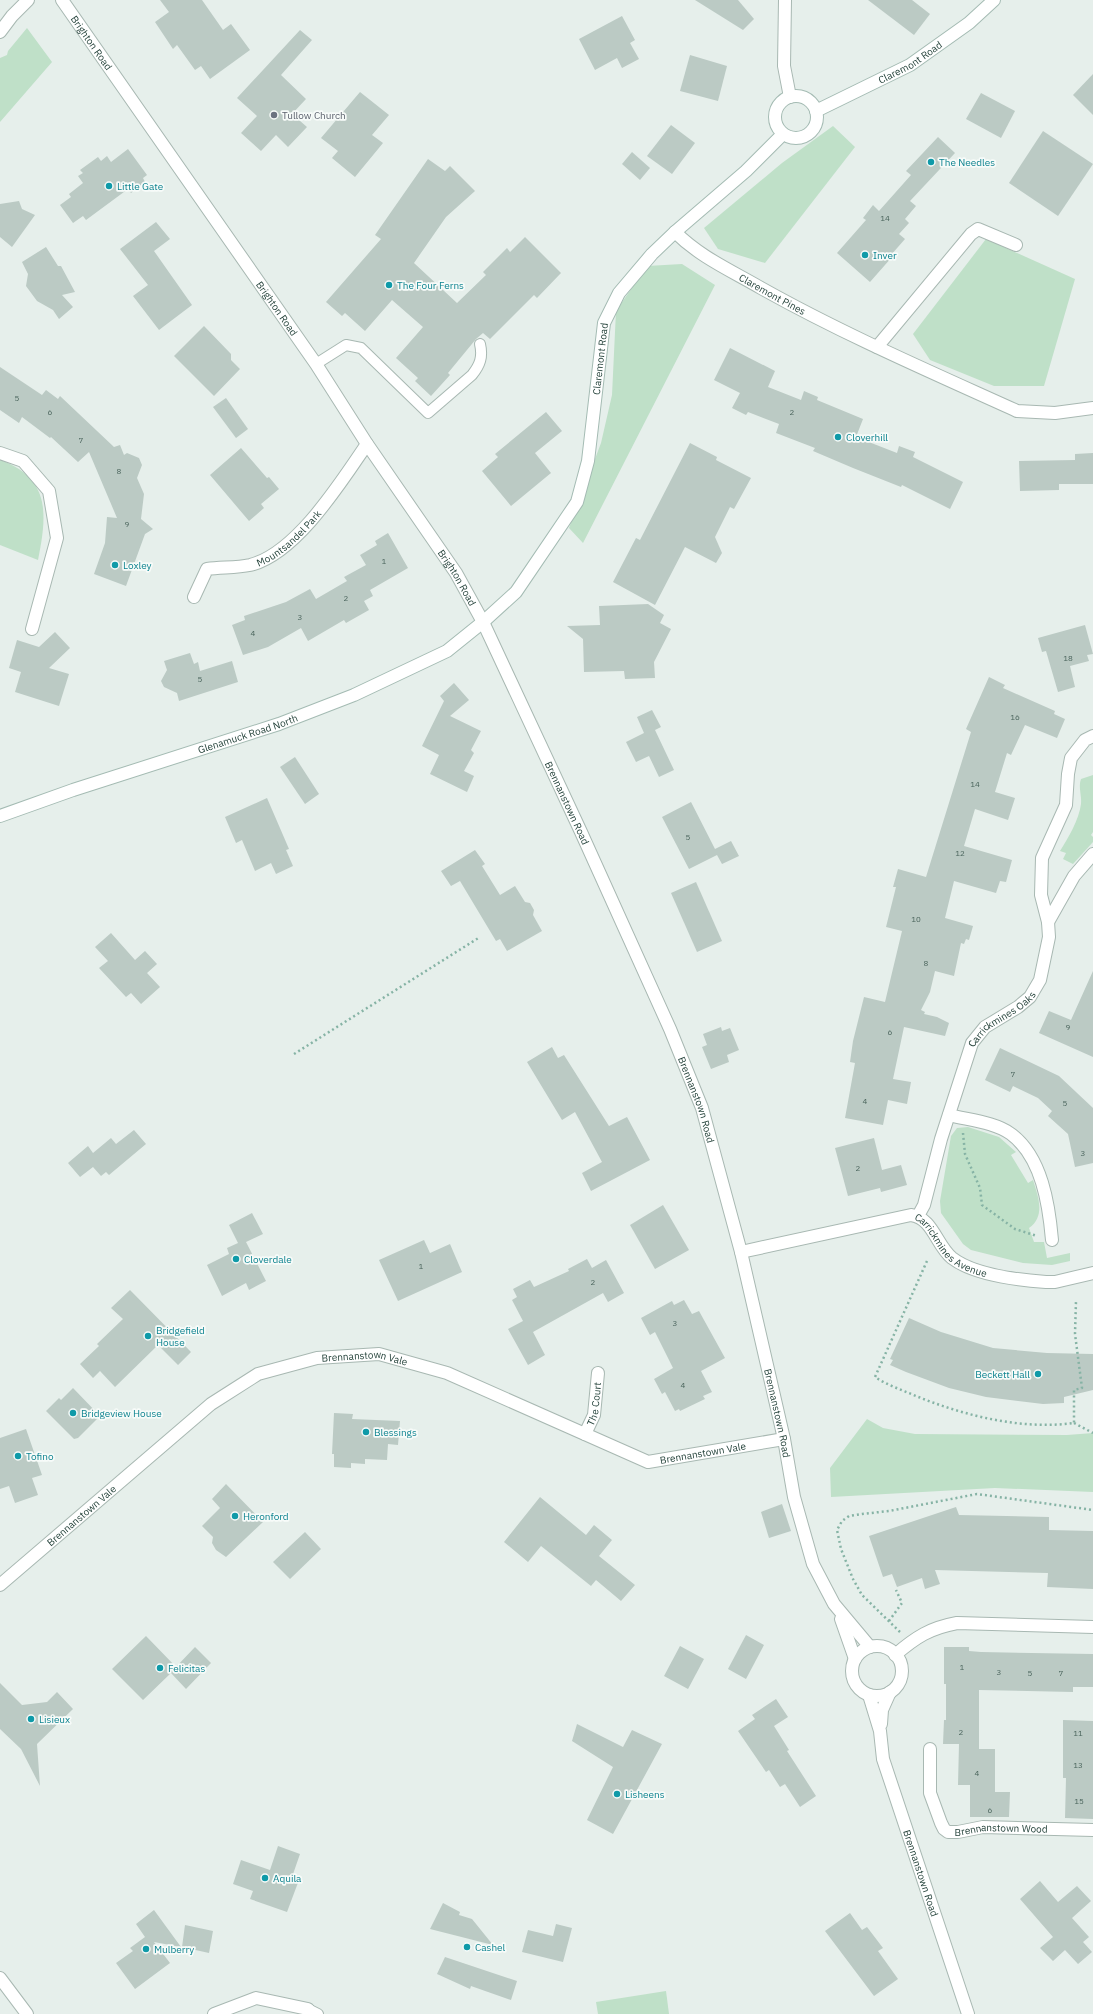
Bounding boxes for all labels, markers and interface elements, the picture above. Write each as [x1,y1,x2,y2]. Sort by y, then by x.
street label: Brighton Road [68,13,115,73]
street label: Claremont Road [876,38,945,87]
place label: Tullow Church [282,109,346,122]
marker: Tullow Church [269,110,279,120]
place label: The Needles [939,156,995,169]
marker: The Needles [926,157,936,167]
place label: Little Gate [117,180,164,193]
marker: Little Gate [104,181,114,191]
house number: 14 [880,213,890,223]
place label: Inver [873,249,897,262]
marker: Inver [860,250,870,260]
street label: Claremont Pines [737,271,808,318]
street label: Brighton Road [253,279,300,339]
place label: The Four Ferns [397,279,464,292]
marker: The Four Ferns [384,280,394,290]
street label: Claremont Road [590,322,611,396]
house number: 5 [15,393,20,403]
house number: 6 [48,407,53,417]
house number: 2 [790,407,795,417]
place label: Cloverhill [846,431,888,444]
marker: Cloverhill [833,432,843,442]
house number: 7 [79,435,84,445]
house number: 8 [117,466,122,476]
street label: Mountsandel Park [255,507,325,569]
house number: 9 [125,519,130,529]
street label: Brighton Road [435,547,479,608]
house number: 1 [382,556,387,566]
place label: Loxley [123,559,152,572]
marker: Loxley [110,560,120,570]
house number: 2 [344,593,349,603]
house number: 3 [298,612,303,622]
house number: 4 [251,628,256,638]
house number: 18 [1063,653,1073,663]
house number: 5 [198,674,203,684]
street label: Glenamuck Road North [196,711,300,757]
house number: 16 [1010,712,1020,722]
street label: Brennanstown Road [542,759,592,847]
house number: 14 [970,779,980,789]
house number: 5 [686,832,691,842]
house number: 12 [955,848,965,858]
house number: 10 [911,914,921,924]
house number: 8 [924,958,929,968]
street label: Carrickmines Oaks [965,989,1039,1048]
house number: 9 [1066,1022,1071,1032]
house number: 6 [888,1027,893,1037]
street label: Brennanstown Road [675,1055,717,1144]
house number: 7 [1011,1069,1016,1079]
house number: 4 [863,1096,868,1106]
house number: 5 [1063,1098,1068,1108]
house number: 3 [1081,1148,1086,1158]
house number: 2 [856,1163,861,1173]
street label: Carrickmines Avenue [913,1210,989,1280]
place label: Cloverdale [244,1253,292,1266]
marker: Cloverdale [231,1254,241,1264]
house number: 1 [419,1261,424,1271]
house number: 2 [591,1277,596,1287]
house number: 3 [673,1318,678,1328]
place label: Bridgefield House [156,1324,205,1349]
marker: Bridgefield House [143,1331,153,1341]
street label: Brennanstown Vale [321,1348,410,1369]
street label: Brennanstown Road [761,1368,793,1459]
place label: Beckett Hall [975,1368,1030,1381]
marker: Beckett Hall [1033,1369,1043,1379]
house number: 4 [681,1380,686,1390]
street label: The Court [584,1381,604,1428]
place label: Bridgeview House [81,1407,162,1420]
marker: Bridgeview House [68,1408,78,1418]
place label: Blessings [374,1426,417,1439]
marker: Blessings [361,1427,371,1437]
street label: Brennanstown Vale [659,1439,747,1467]
place label: Tofino [26,1450,54,1463]
marker: Tofino [13,1451,23,1461]
street label: Brennanstown Vale [44,1482,119,1549]
place label: Heronford [243,1510,289,1523]
marker: Heronford [230,1511,240,1521]
place label: Felicitas [168,1662,205,1675]
house number: 1 [960,1662,965,1672]
marker: Felicitas [155,1663,165,1673]
house number: 3 [997,1667,1002,1677]
house number: 5 [1028,1668,1033,1678]
house number: 7 [1059,1668,1064,1678]
place label: Lisieux [39,1713,70,1726]
marker: Lisieux [26,1714,36,1724]
house number: 2 [959,1727,964,1737]
house number: 11 [1073,1728,1083,1738]
house number: 13 [1073,1760,1083,1770]
house number: 4 [975,1768,980,1778]
place label: Lisheens [625,1788,665,1801]
marker: Lisheens [612,1789,622,1799]
house number: 15 [1074,1796,1084,1806]
house number: 6 [988,1805,993,1815]
street label: Brennanstown Wood [955,1821,1048,1839]
street label: Brennanstown Road [900,1828,941,1918]
place label: Aquila [273,1872,302,1885]
marker: Aquila [260,1873,270,1883]
place label: Cashel [475,1941,506,1954]
marker: Cashel [462,1942,472,1952]
place label: Mulberry [154,1943,194,1956]
marker: Mulberry [141,1944,151,1954]

